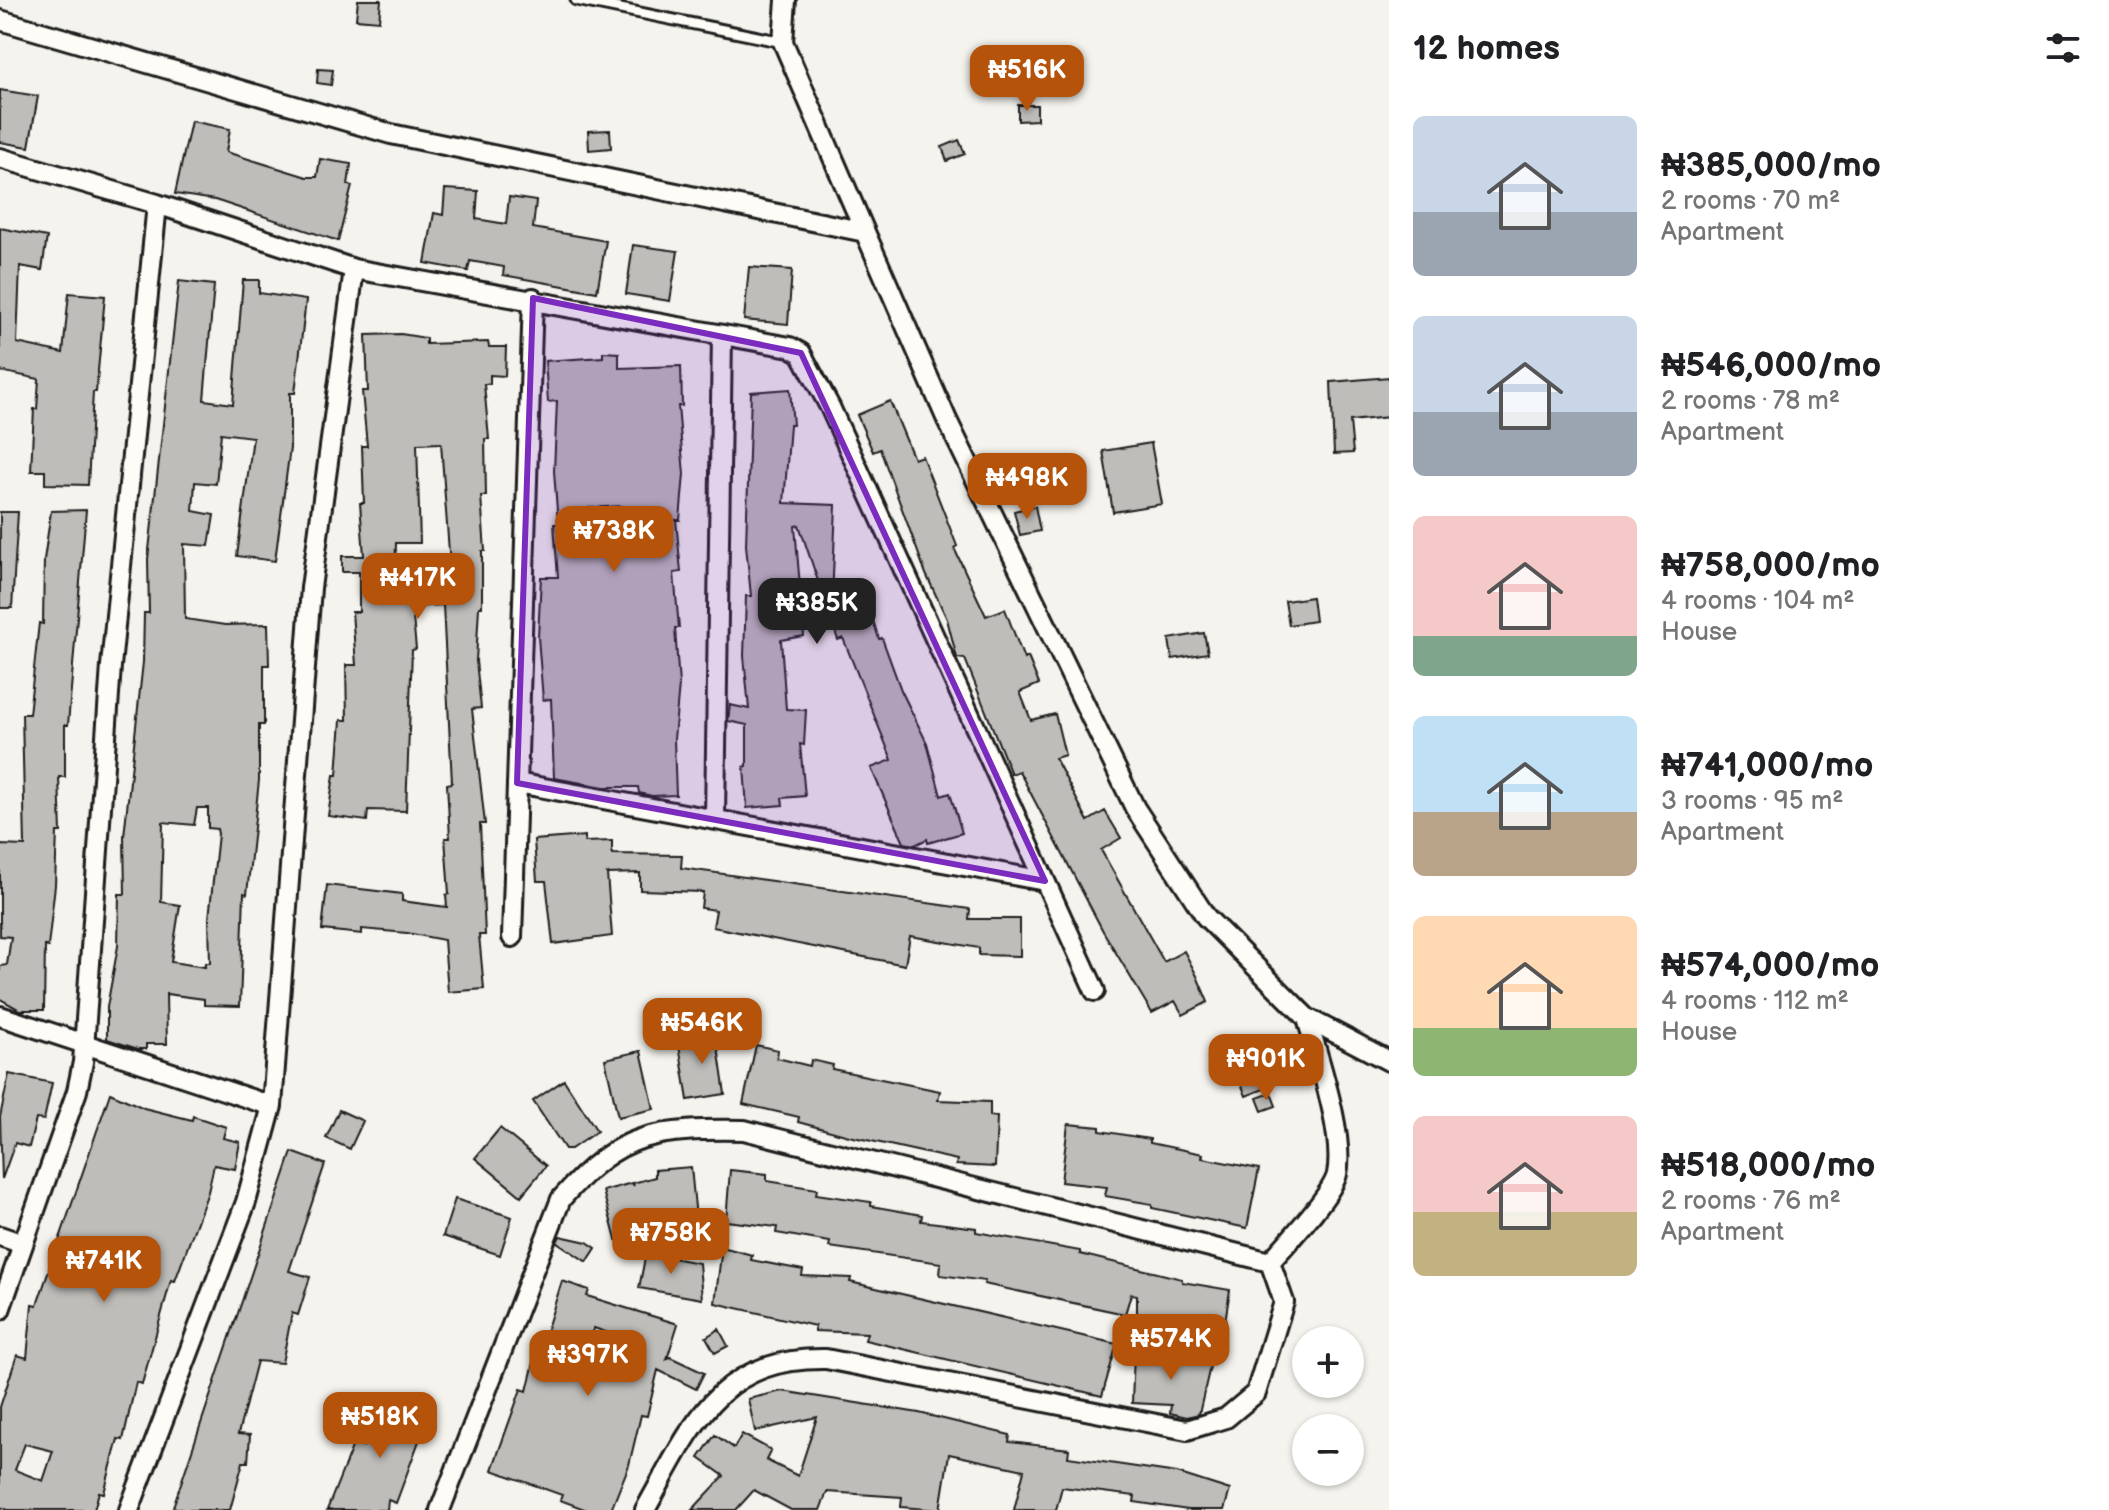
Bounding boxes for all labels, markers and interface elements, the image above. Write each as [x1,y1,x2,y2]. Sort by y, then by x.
icon: filters [2041,26,2085,70]
text: 12 homes [1413,28,1560,69]
pin: ₦516K [971,45,1083,113]
text: ₦516K [988,55,1066,86]
text: ₦385,000/mo [1661,145,1881,186]
icon: home [1477,148,1573,244]
text: 2 rooms · 70 m² [1661,186,1840,217]
text: Apartment [1661,217,1784,248]
text: ₦546,000/mo [1661,345,1881,386]
icon: home [1477,348,1573,444]
text: 2 rooms · 78 m² [1661,386,1840,417]
text: Apartment [1661,417,1784,448]
pin: ₦498K [971,453,1083,521]
text: ₦498K [986,463,1068,494]
pin: ₦738K [558,506,670,574]
text: ₦738K [573,516,655,547]
text: ₦758,000/mo [1661,545,1880,586]
icon: home [1477,548,1573,644]
pin: ₦417K [362,553,474,621]
text: ₦417K [380,563,456,594]
pin: ₦385K [761,578,873,646]
text: 4 rooms · 104 m² [1661,586,1855,617]
text: ₦385K [776,588,858,619]
text: House [1661,617,1737,648]
text: ₦741,000/mo [1661,745,1873,786]
icon: home [1477,748,1573,844]
text: 3 rooms · 95 m² [1661,786,1843,817]
text: Apartment [1661,817,1784,848]
text: ₦574,000/mo [1661,945,1879,986]
icon: home [1477,948,1573,1044]
text: 4 rooms · 112 m² [1661,986,1849,1017]
pin: ₦546K [646,998,758,1066]
text: ₦546K [661,1008,743,1039]
text: House [1661,1017,1737,1048]
pin: ₦901K [1210,1034,1322,1102]
text: ₦901K [1227,1044,1305,1075]
text: ₦518,000/mo [1661,1145,1875,1186]
icon: home [1477,1148,1573,1244]
text: 2 rooms · 76 m² [1661,1186,1841,1217]
pin: ₦758K [615,1208,727,1276]
text: Apartment [1661,1217,1784,1248]
text: ₦758K [630,1218,712,1249]
pin: ₦741K [48,1236,160,1304]
text: ₦741K [66,1246,142,1277]
pin: ₦574K [1115,1314,1227,1382]
text: ₦574K [1130,1324,1212,1355]
map controls [1292,1326,1364,1486]
button: + [1292,1326,1364,1398]
pin: ₦397K [532,1330,644,1398]
text: ₦397K [547,1340,629,1371]
pin: ₦518K [324,1392,436,1460]
text: ₦518K [341,1402,419,1433]
button: − [1292,1414,1364,1486]

